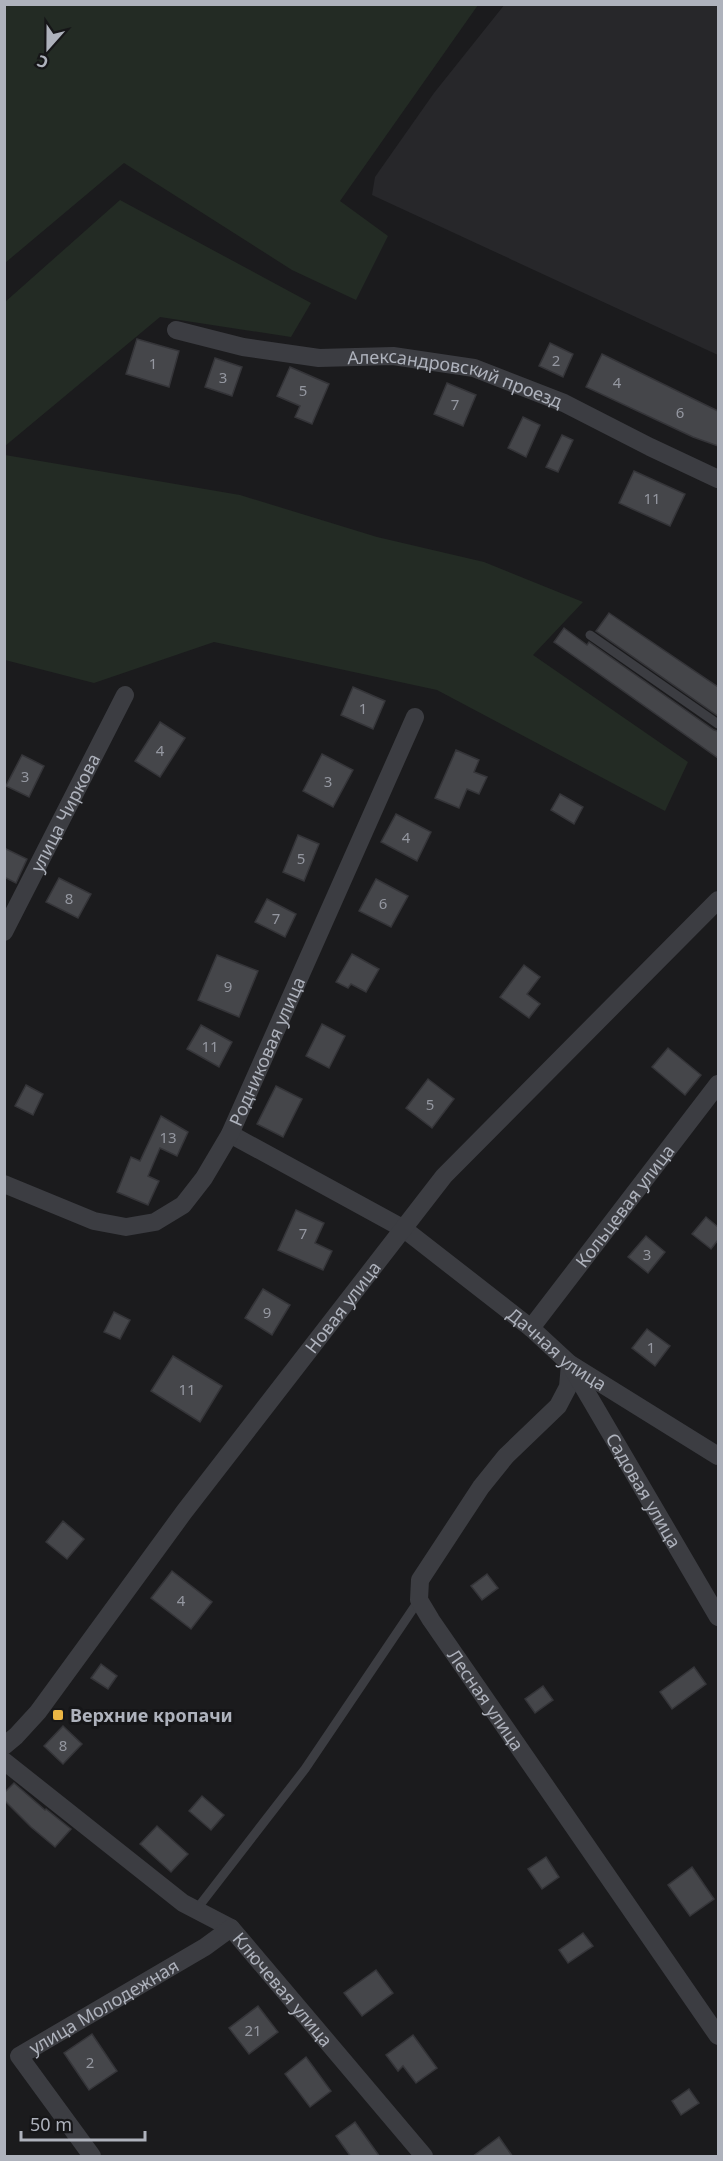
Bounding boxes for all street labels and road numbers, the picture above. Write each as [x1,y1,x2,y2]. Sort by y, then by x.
street label: Александровский проезд [347,344,566,413]
street label: улица Чиркова [25,749,105,876]
street label: Родниковая улица [223,973,310,1129]
street label: Кольцевая улица [570,1139,680,1272]
street label: Новая улица [299,1256,386,1358]
street label: Дачная улица [503,1302,611,1396]
street label: Садовая улица [601,1428,687,1552]
street label: Лесная улица [442,1644,530,1755]
street label: Ключевая улица [228,1927,338,2052]
street label: улица Молодежная [25,1953,183,2060]

